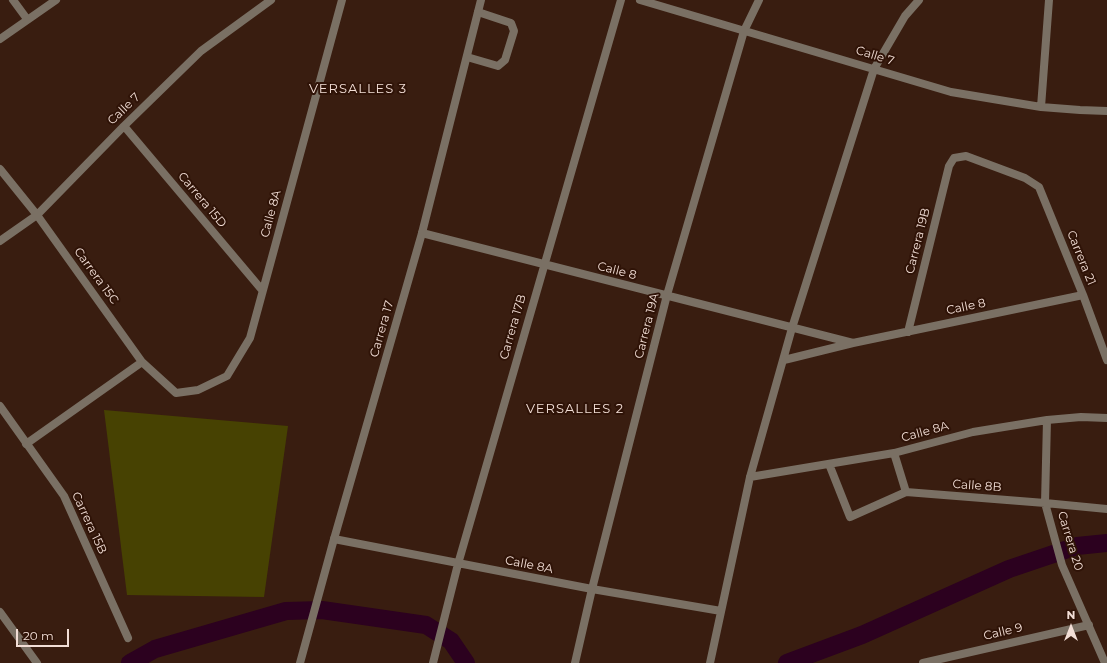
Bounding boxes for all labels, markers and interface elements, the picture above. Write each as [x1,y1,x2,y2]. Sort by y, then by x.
street label: Calle 7 [854,43,896,69]
district label: VERSALLES 3 [309,81,407,97]
street label: Calle 7 [105,90,143,128]
street label: Carrera 15D [175,169,229,231]
street label: Calle 8A [258,189,284,239]
street label: Carrera 19B [903,207,933,275]
street label: Carrera 21 [1063,228,1099,288]
street label: Carrera 15C [71,245,121,307]
street label: Calle 8 [596,259,638,283]
street label: Carrera 19A [632,292,662,360]
street label: Carrera 17B [497,293,529,361]
street label: Calle 8 [945,296,987,318]
street label: Carrera 17 [367,299,397,359]
district label: VERSALLES 2 [526,401,624,417]
street label: Calle 8A [900,419,950,445]
street label: Calle 8B [952,477,1002,495]
street label: Carrera 15B [68,490,110,556]
street label: Carrera 20 [1054,510,1086,572]
street label: Calle 8A [504,553,554,577]
north arrow [1051,607,1091,647]
text: N [1067,608,1075,622]
scale bar [18,621,71,647]
street label: Calle 9 [982,621,1024,643]
text: 20 m [23,628,54,643]

